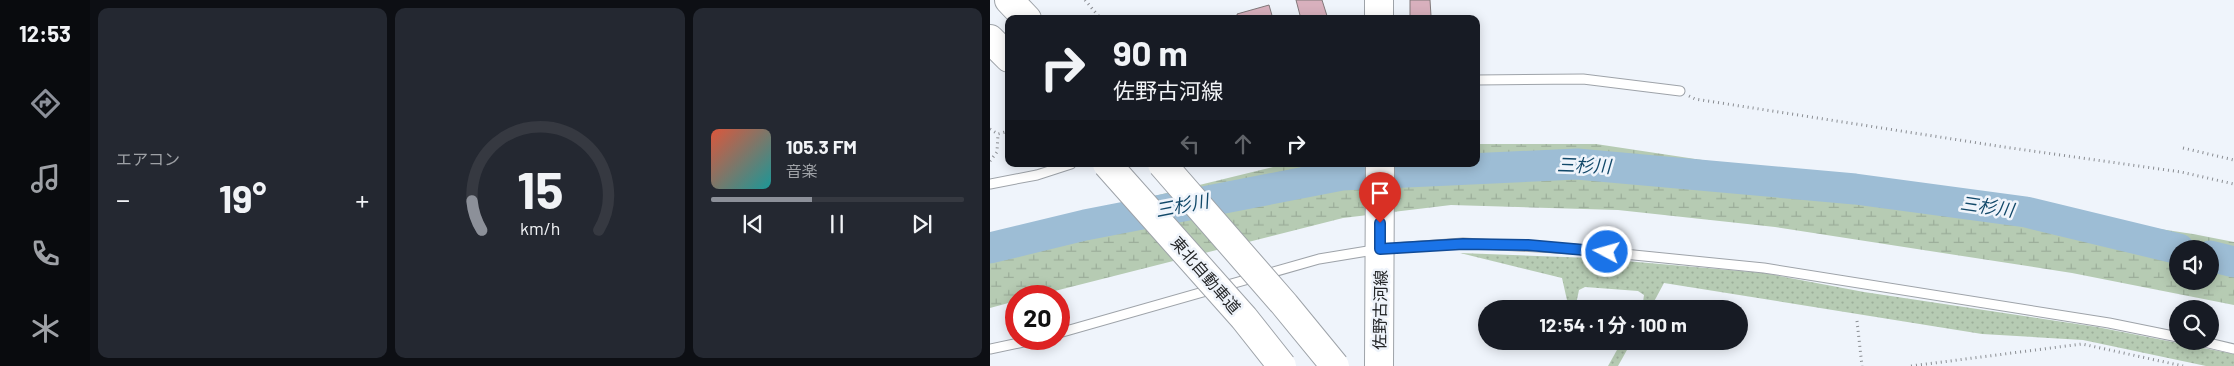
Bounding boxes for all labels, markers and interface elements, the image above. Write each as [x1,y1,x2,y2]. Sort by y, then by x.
text: 12:53 [19,20,71,46]
text: 90 m [1113,31,1188,73]
icon: right [1030,35,1095,100]
text: 佐野古河線 [1113,77,1223,103]
icon: directions [28,86,63,121]
icon: left [1176,130,1204,158]
icon: ahead [1229,130,1257,158]
icon: right [1282,130,1310,158]
text: 105.3 FM [786,135,857,158]
text: エアコン [116,149,180,168]
water label: 三杉川 [1557,153,1613,177]
text: 15 [517,157,563,219]
icon: music [28,161,63,196]
text: 音楽 [786,161,818,180]
pin [1359,172,1401,223]
text: 19° [219,175,267,221]
icon: arrive [1366,179,1394,207]
text: − [116,182,130,216]
text: + [355,182,369,216]
water label: 三杉川 [1153,189,1212,221]
water label: 三杉川 [1959,191,2017,221]
icon: previous [739,210,767,238]
icon: pause [823,210,851,238]
icon: next [908,210,936,238]
text: km/h [520,217,560,239]
position arrow [1580,225,1632,277]
street label: 東北自動車道 [1168,232,1245,317]
icon: phone [28,236,63,271]
map controls [2169,240,2219,350]
button: sound [2169,240,2219,290]
street label: 佐野古河線 [1369,270,1390,350]
speed limit sign: 20 [1005,285,1070,350]
button: search [2169,300,2219,350]
icon: climate [28,311,63,346]
text: 12:54 · 1 分 · 100 m [1539,313,1687,336]

